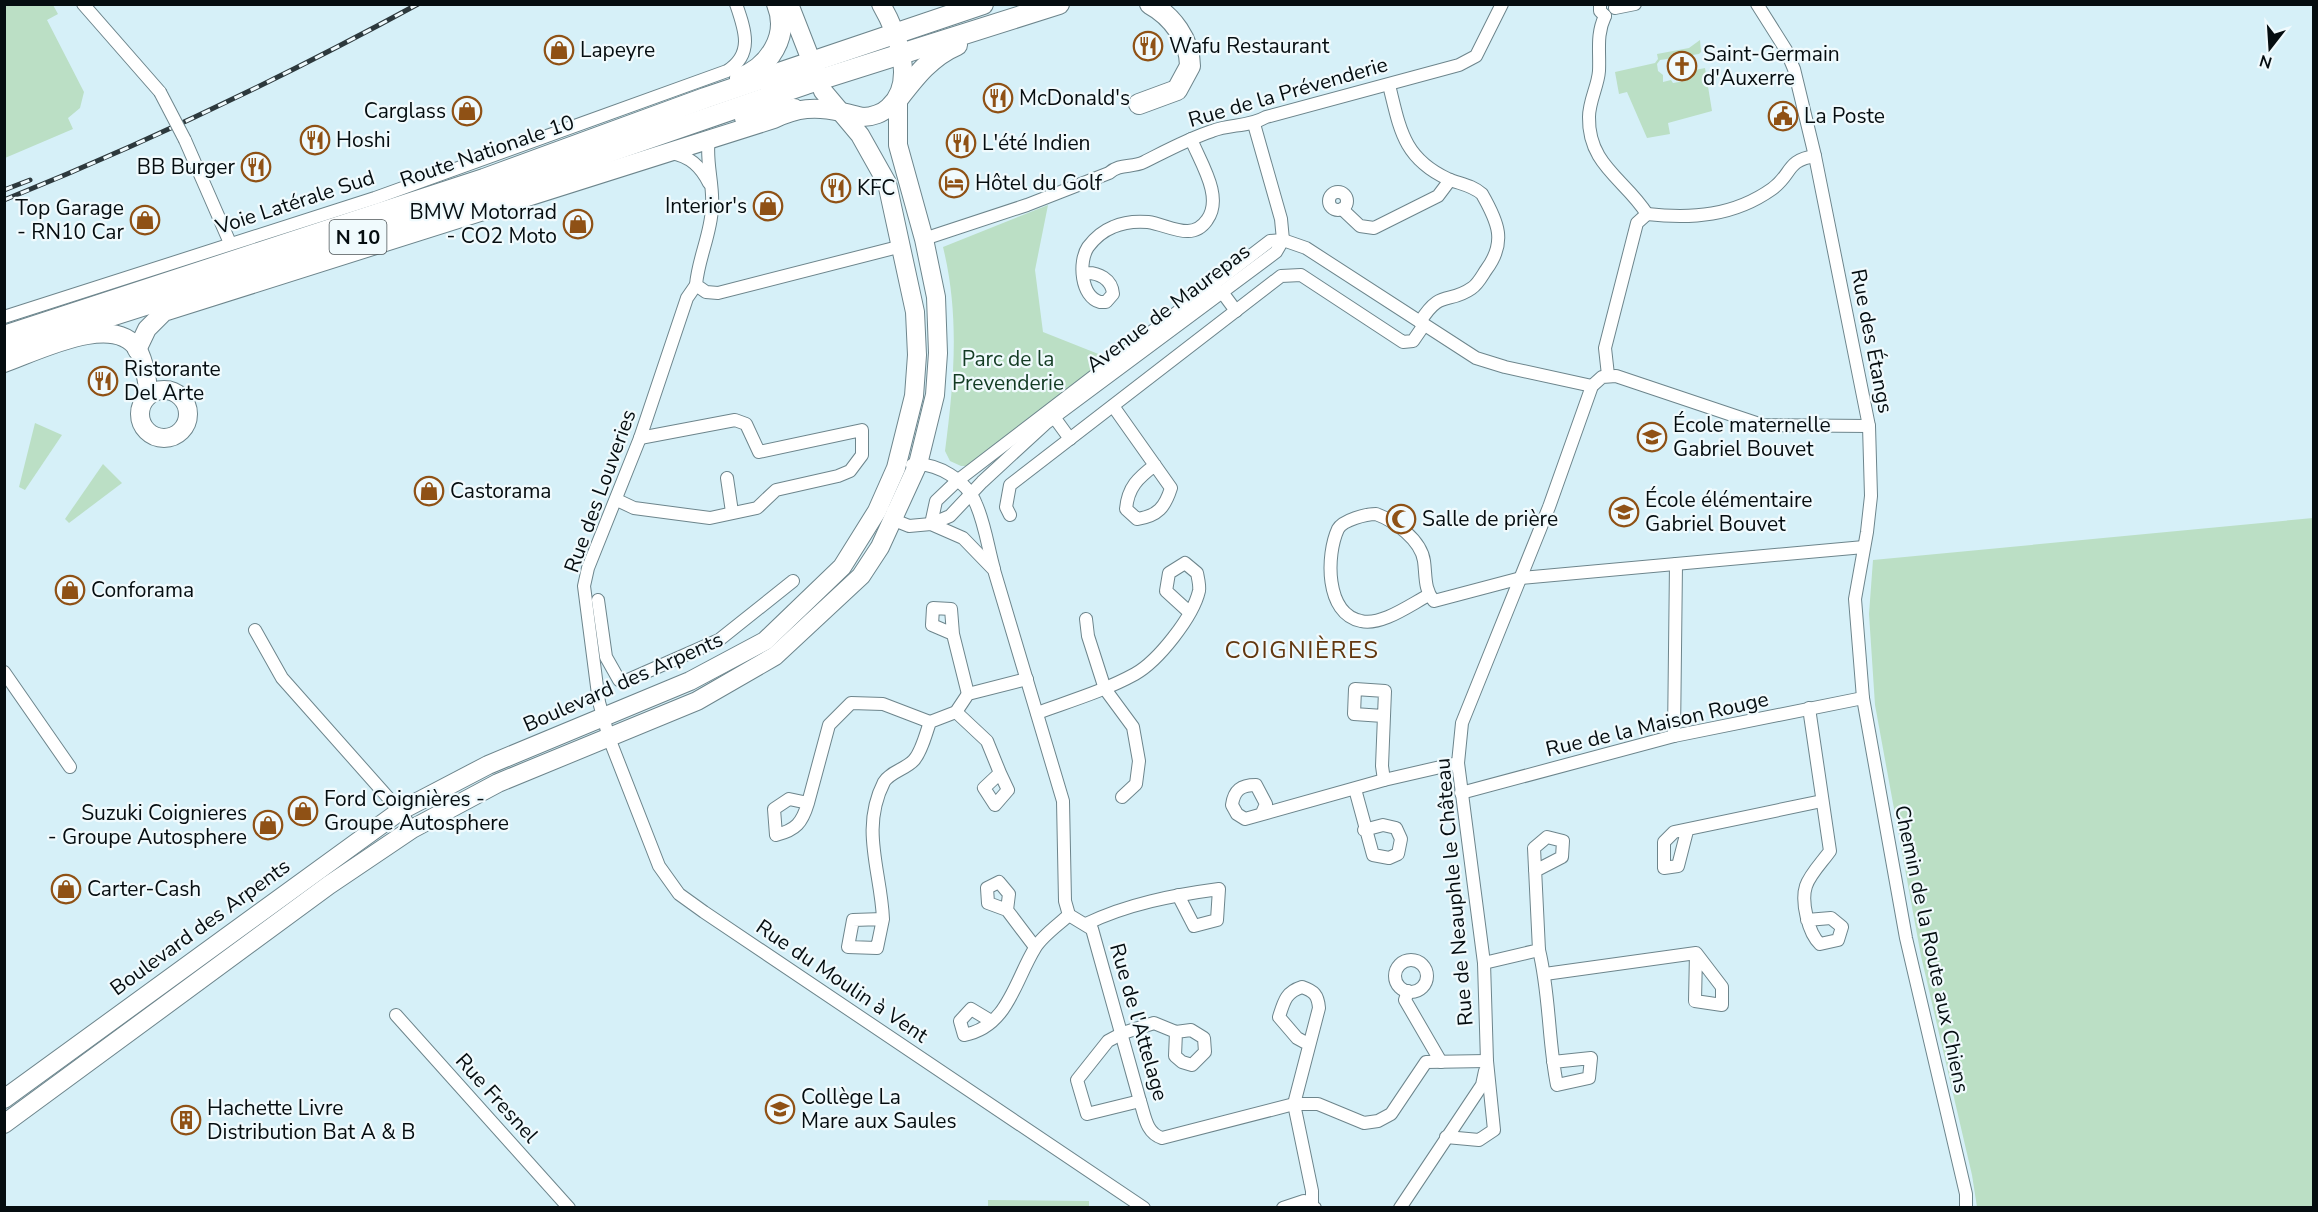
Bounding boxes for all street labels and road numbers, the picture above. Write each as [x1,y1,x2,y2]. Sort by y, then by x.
street label: Rue de la Prévenderie [1185,50,1391,134]
street label: Route Nationale 10 [396,108,578,194]
street label: Voie Latérale Sud [211,163,378,241]
road number: N 10 [330,220,386,254]
street label: Avenue de Maurepas [1080,237,1256,379]
street label: Rue des Étangs [1844,267,1900,415]
street label: Rue des Louveries [558,406,642,576]
street label: Boulevard des Arpents [519,625,727,739]
street label: Rue de la Maison Rouge [1543,685,1771,763]
street label: Rue de Neauphle le Château [1428,757,1480,1027]
street label: Chemin de la Route aux Chiens [1888,803,1976,1095]
street label: Boulevard des Arpents [104,852,296,1002]
street label: Rue du Moulin à Vent [750,913,934,1049]
street label: Rue de l'Attelage [1103,940,1175,1104]
street label: Rue Fresnel [449,1047,545,1149]

